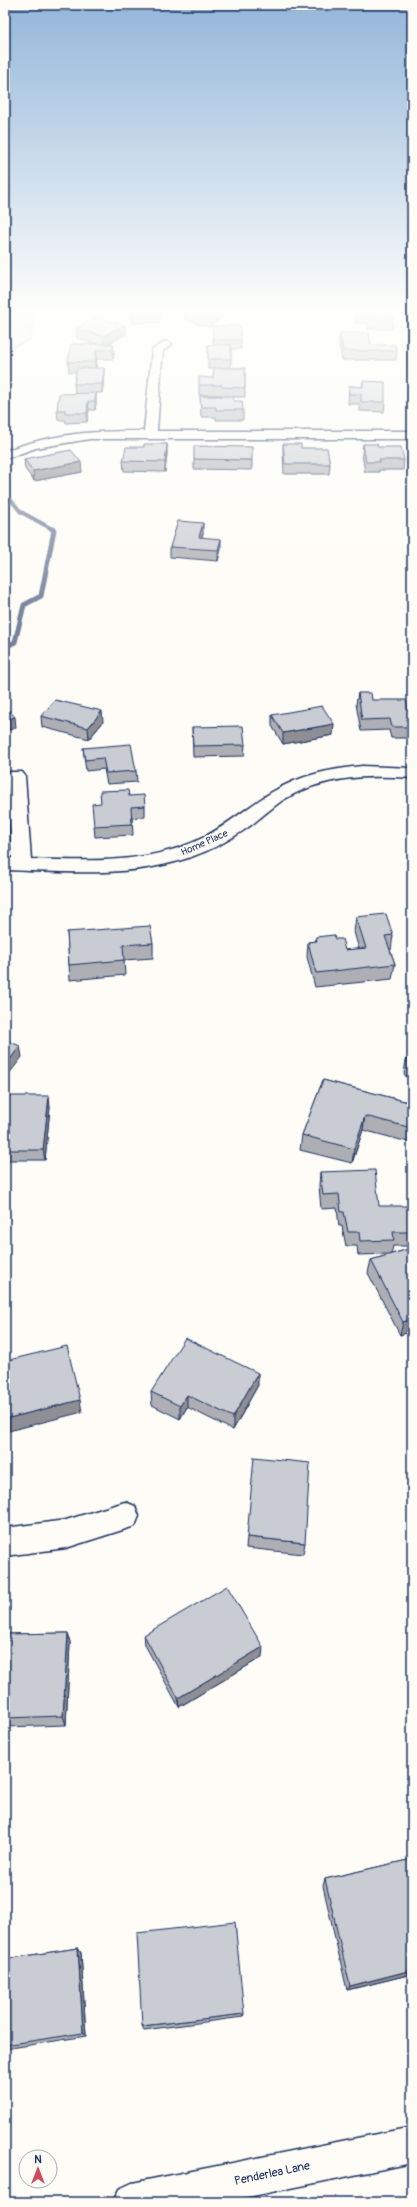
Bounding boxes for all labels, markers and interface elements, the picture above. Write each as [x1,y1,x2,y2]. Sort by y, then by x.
street label: Home Place [179,827,230,859]
north arrow [18,2149,58,2189]
text: N [34,2153,42,2166]
street label: Penderlea Lane [233,2158,311,2189]

